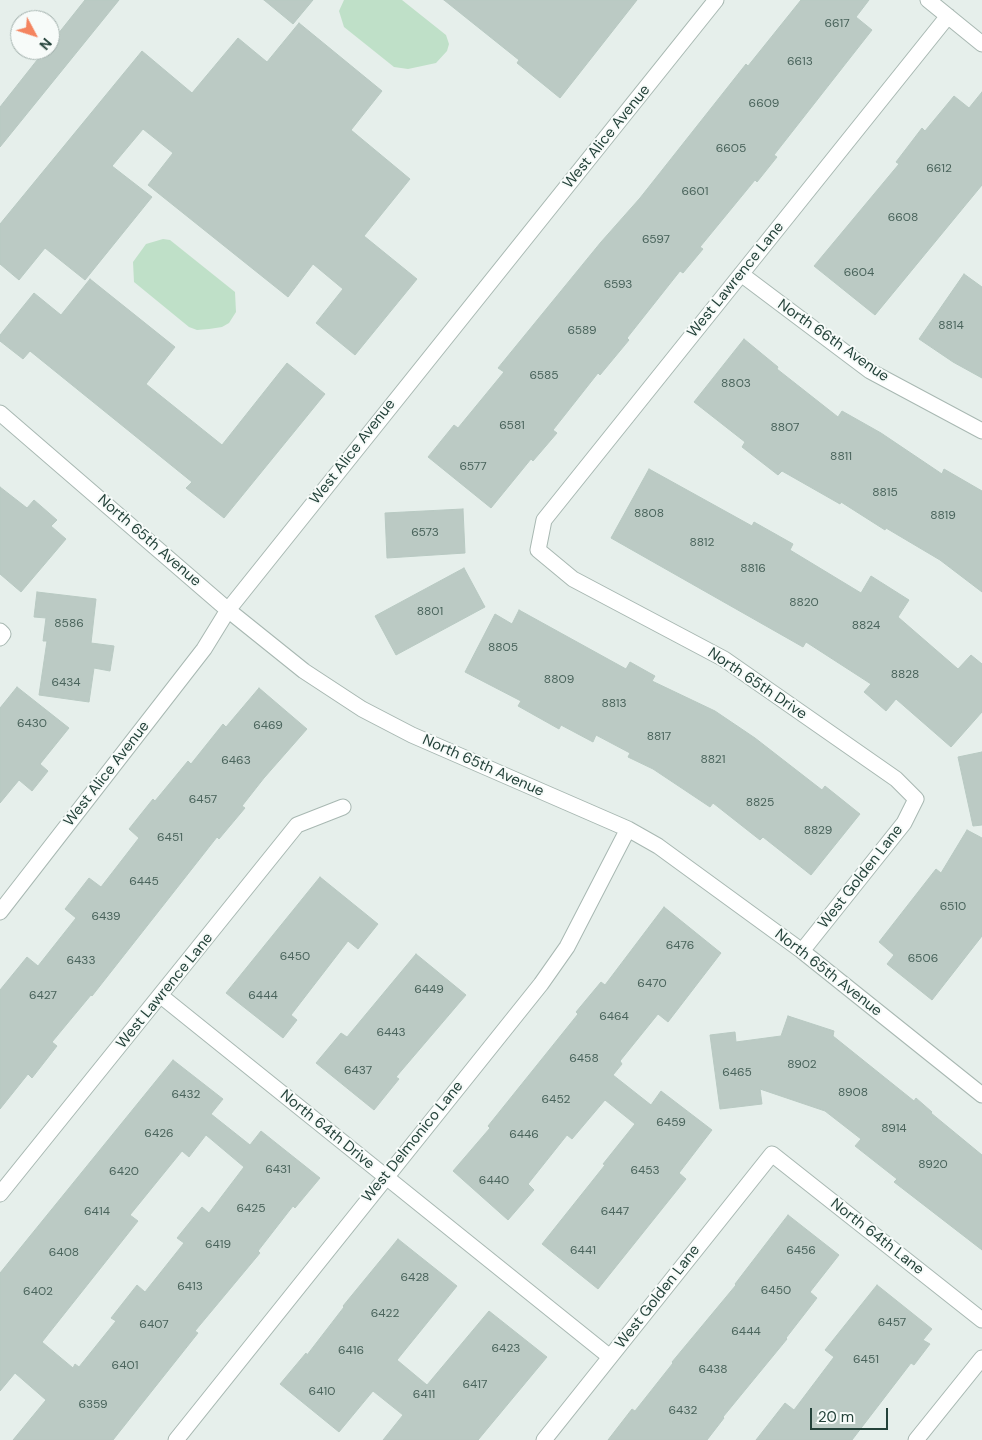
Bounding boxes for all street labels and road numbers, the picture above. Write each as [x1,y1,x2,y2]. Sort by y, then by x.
street label: West Alice Avenue [560,81,654,193]
street label: West Lawrence Lane [684,219,788,341]
street label: North 66th Avenue [774,296,892,386]
street label: West Alice Avenue [306,396,400,508]
street label: North 65th Avenue [94,491,204,591]
street label: North 65th Drive [704,644,810,724]
street label: West Alice Avenue [60,718,154,830]
street label: North 65th Avenue [419,731,547,801]
street label: West Golden Lane [815,822,907,932]
street label: North 65th Avenue [771,926,885,1020]
street label: West Lawrence Lane [113,930,217,1052]
street label: West Delmonico Lane [359,1078,467,1206]
street label: North 64th Drive [276,1087,378,1173]
street label: North 64th Lane [827,1195,927,1279]
street label: West Golden Lane [612,1242,704,1352]

